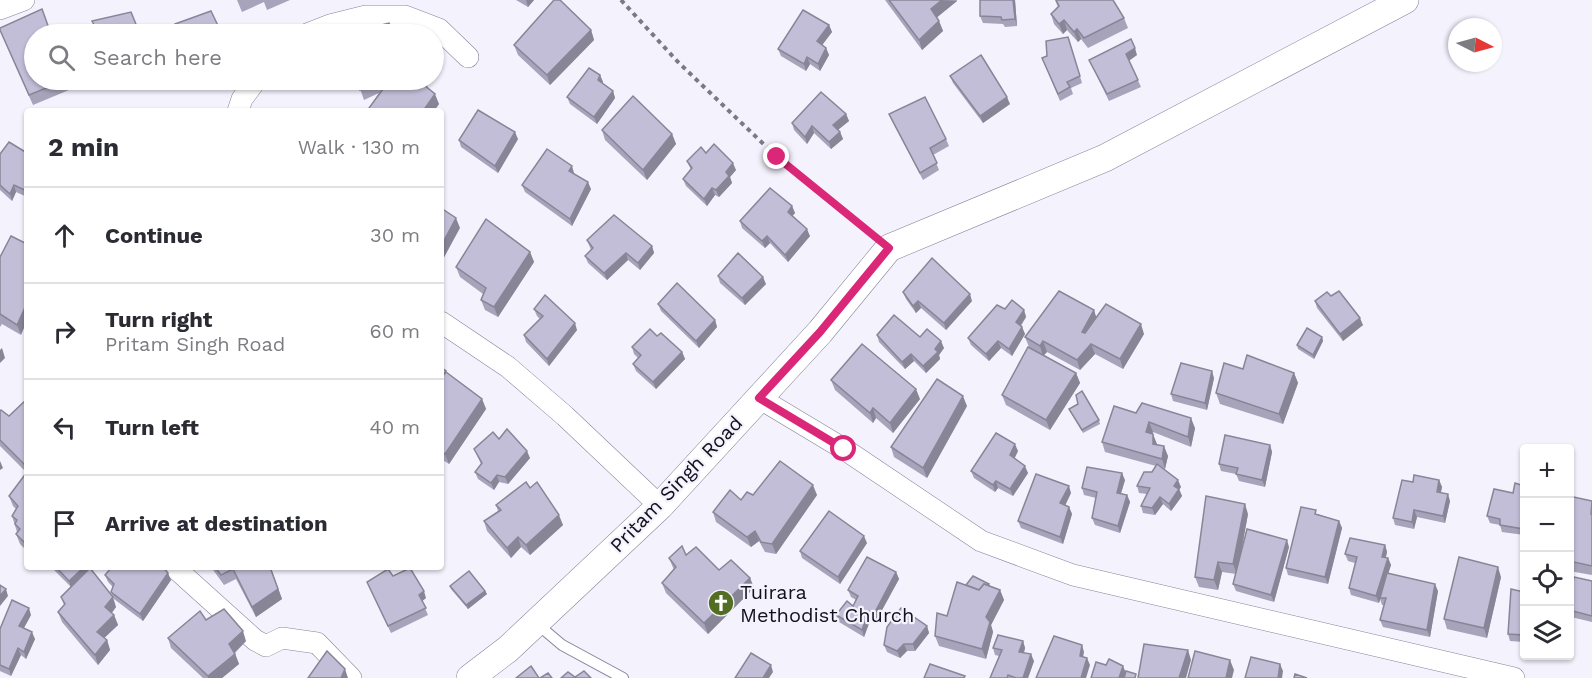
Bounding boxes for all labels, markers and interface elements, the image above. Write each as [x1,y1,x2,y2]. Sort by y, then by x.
north arrow [1448,18,1502,72]
search box [24,24,444,90]
icon: search [45,41,78,74]
text: Search here [93,45,222,70]
text: 2 min [48,132,119,162]
text: Walk · 130 m [298,135,420,159]
route end [763,143,789,169]
icon: ahead [48,219,81,252]
text: Continue [105,223,203,248]
text: 30 m [370,223,420,247]
text: Turn right [105,307,212,332]
icon: right [48,315,81,348]
text: 60 m [370,319,420,343]
text: Pritam Singh Road [105,332,285,356]
icon: left [48,411,81,444]
street label: Pritam Singh Road [605,411,747,557]
text: Turn left [105,415,199,440]
text: 40 m [369,415,420,439]
route start [830,435,856,461]
map controls [1520,444,1574,660]
button: + [1520,444,1574,498]
button: − [1520,498,1574,552]
icon: arrive [48,507,81,540]
text: Arrive at destination [105,511,328,536]
button: locate [1520,552,1574,606]
place label: Tuirara Methodist Church [740,580,914,627]
church icon: Tuirara Methodist Church [706,588,736,618]
button: layers [1520,606,1574,660]

